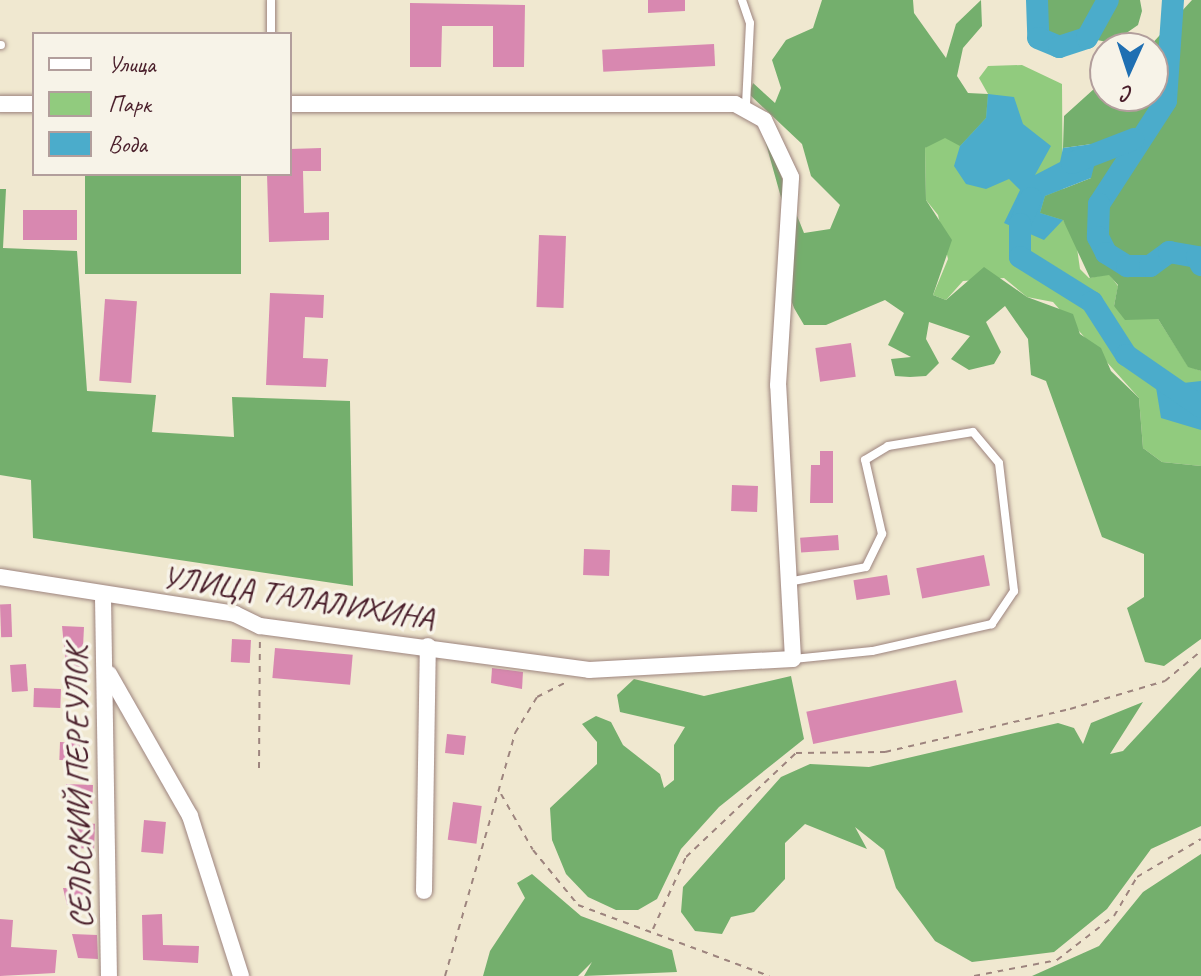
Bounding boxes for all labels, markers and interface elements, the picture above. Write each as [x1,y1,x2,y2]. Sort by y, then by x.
legend [32,32,292,176]
north arrow [1089,32,1169,112]
text: Улица [108,49,156,79]
text: С [1122,80,1134,108]
text: Парк [108,89,151,119]
text: Вода [108,129,147,159]
street label: УЛИЦА ТАЛАЛИХИНА [160,558,436,638]
street label: СЕЛЬСКИЙ ПЕРЕУЛОК [57,645,101,929]

